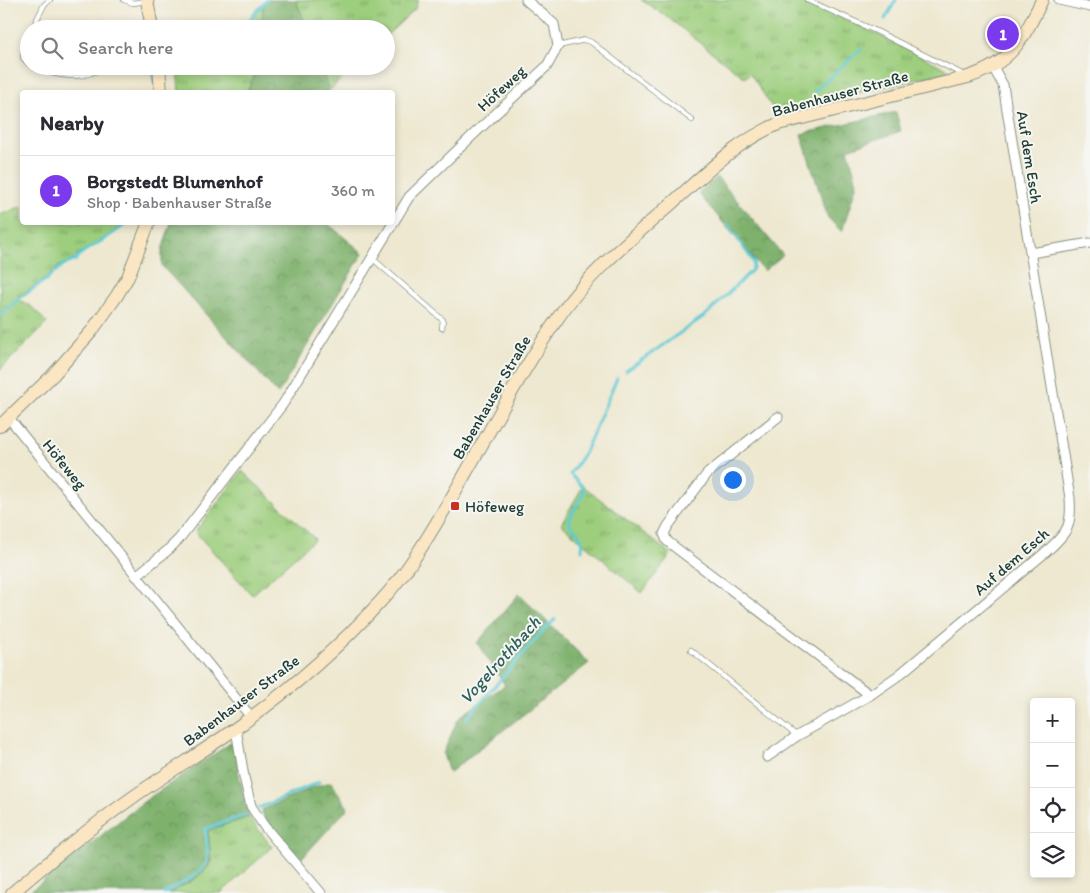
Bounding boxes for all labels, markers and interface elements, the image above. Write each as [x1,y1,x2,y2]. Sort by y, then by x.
pin: 1 [987,15,1019,53]
search box [20,20,395,75]
icon: search [38,34,66,62]
text: Search here [78,36,173,59]
street label: Höfeweg [473,61,530,116]
street label: Babenhauser Straße [770,66,910,121]
street label: Auf dem Esch [1013,109,1046,205]
text: Nearby [40,110,104,135]
text: Borgstedt Blumenhof [87,170,263,193]
text: 1 [52,181,60,200]
text: 360 m [331,181,375,200]
text: Shop · Babenhauser Straße [87,193,272,212]
street label: Babenhauser Straße [448,332,535,463]
street label: Höfeweg [39,435,91,494]
your location [720,467,746,493]
place label: Höfeweg [465,497,525,516]
marker: Höfeweg [449,500,461,512]
street label: Auf dem Esch [970,523,1053,599]
water label: Vogelrothbach [455,611,546,708]
street label: Babenhauser Straße [180,651,303,750]
map controls [1030,698,1075,878]
button: + [1030,698,1075,743]
button: − [1030,743,1075,788]
button: locate [1030,788,1075,833]
button: layers [1030,833,1075,878]

